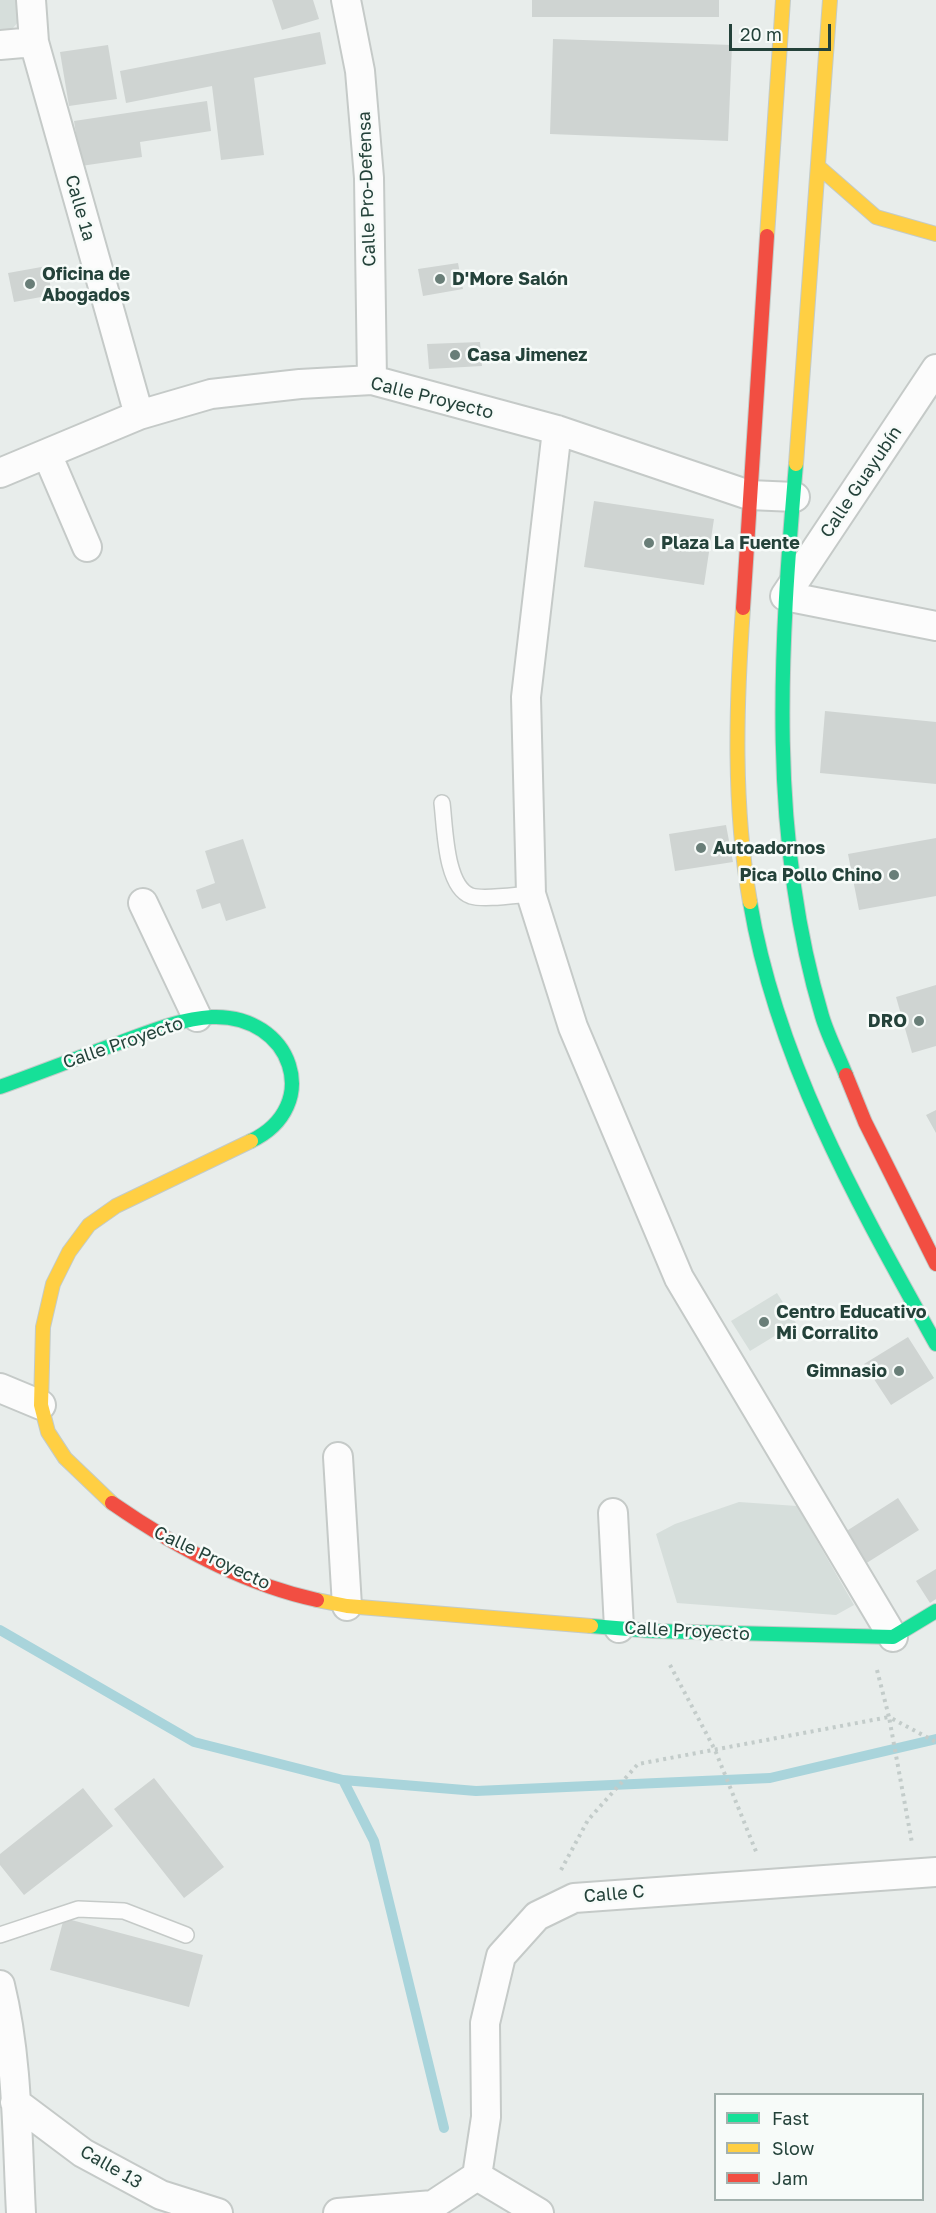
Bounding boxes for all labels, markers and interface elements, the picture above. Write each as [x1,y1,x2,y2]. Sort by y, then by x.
scale bar [732,12,834,50]
text: 20 m [740,23,782,45]
street label: Calle Pro-Defensa [353,111,381,267]
street label: Calle 1a [60,173,100,243]
place label: Oficina de Abogados [42,263,130,306]
place label: D'More Salón [452,268,568,290]
marker: D'More Salón [433,272,447,286]
marker: Oficina de Abogados [23,277,37,291]
place label: Casa Jimenez [467,344,587,366]
marker: Casa Jimenez [448,348,462,362]
street label: Calle Proyecto [368,372,496,424]
street label: Calle Guayubín [816,422,906,542]
place label: Plaza La Fuente [661,532,800,554]
marker: Plaza La Fuente [642,536,656,550]
place label: Autoadornos [713,837,825,859]
marker: Autoadornos [694,841,708,855]
place label: Pica Pollo Chino [739,864,882,886]
marker: Pica Pollo Chino [887,868,901,882]
place label: DRO [868,1010,907,1032]
street label: Calle Proyecto [60,1012,186,1074]
marker: DRO [912,1014,926,1028]
place label: Centro Educativo Mi Corralito [776,1301,927,1344]
marker: Centro Educativo Mi Corralito [757,1315,771,1329]
place label: Gimnasio [806,1360,887,1382]
marker: Gimnasio [892,1364,906,1378]
street label: Calle Proyecto [150,1522,274,1594]
street label: Calle Proyecto [624,1617,750,1645]
street label: Calle C [583,1881,645,1907]
legend [714,2093,924,2201]
text: Fast [772,2107,809,2129]
text: Slow [772,2137,814,2159]
street label: Calle 13 [76,2141,146,2193]
text: Jam [772,2167,808,2189]

